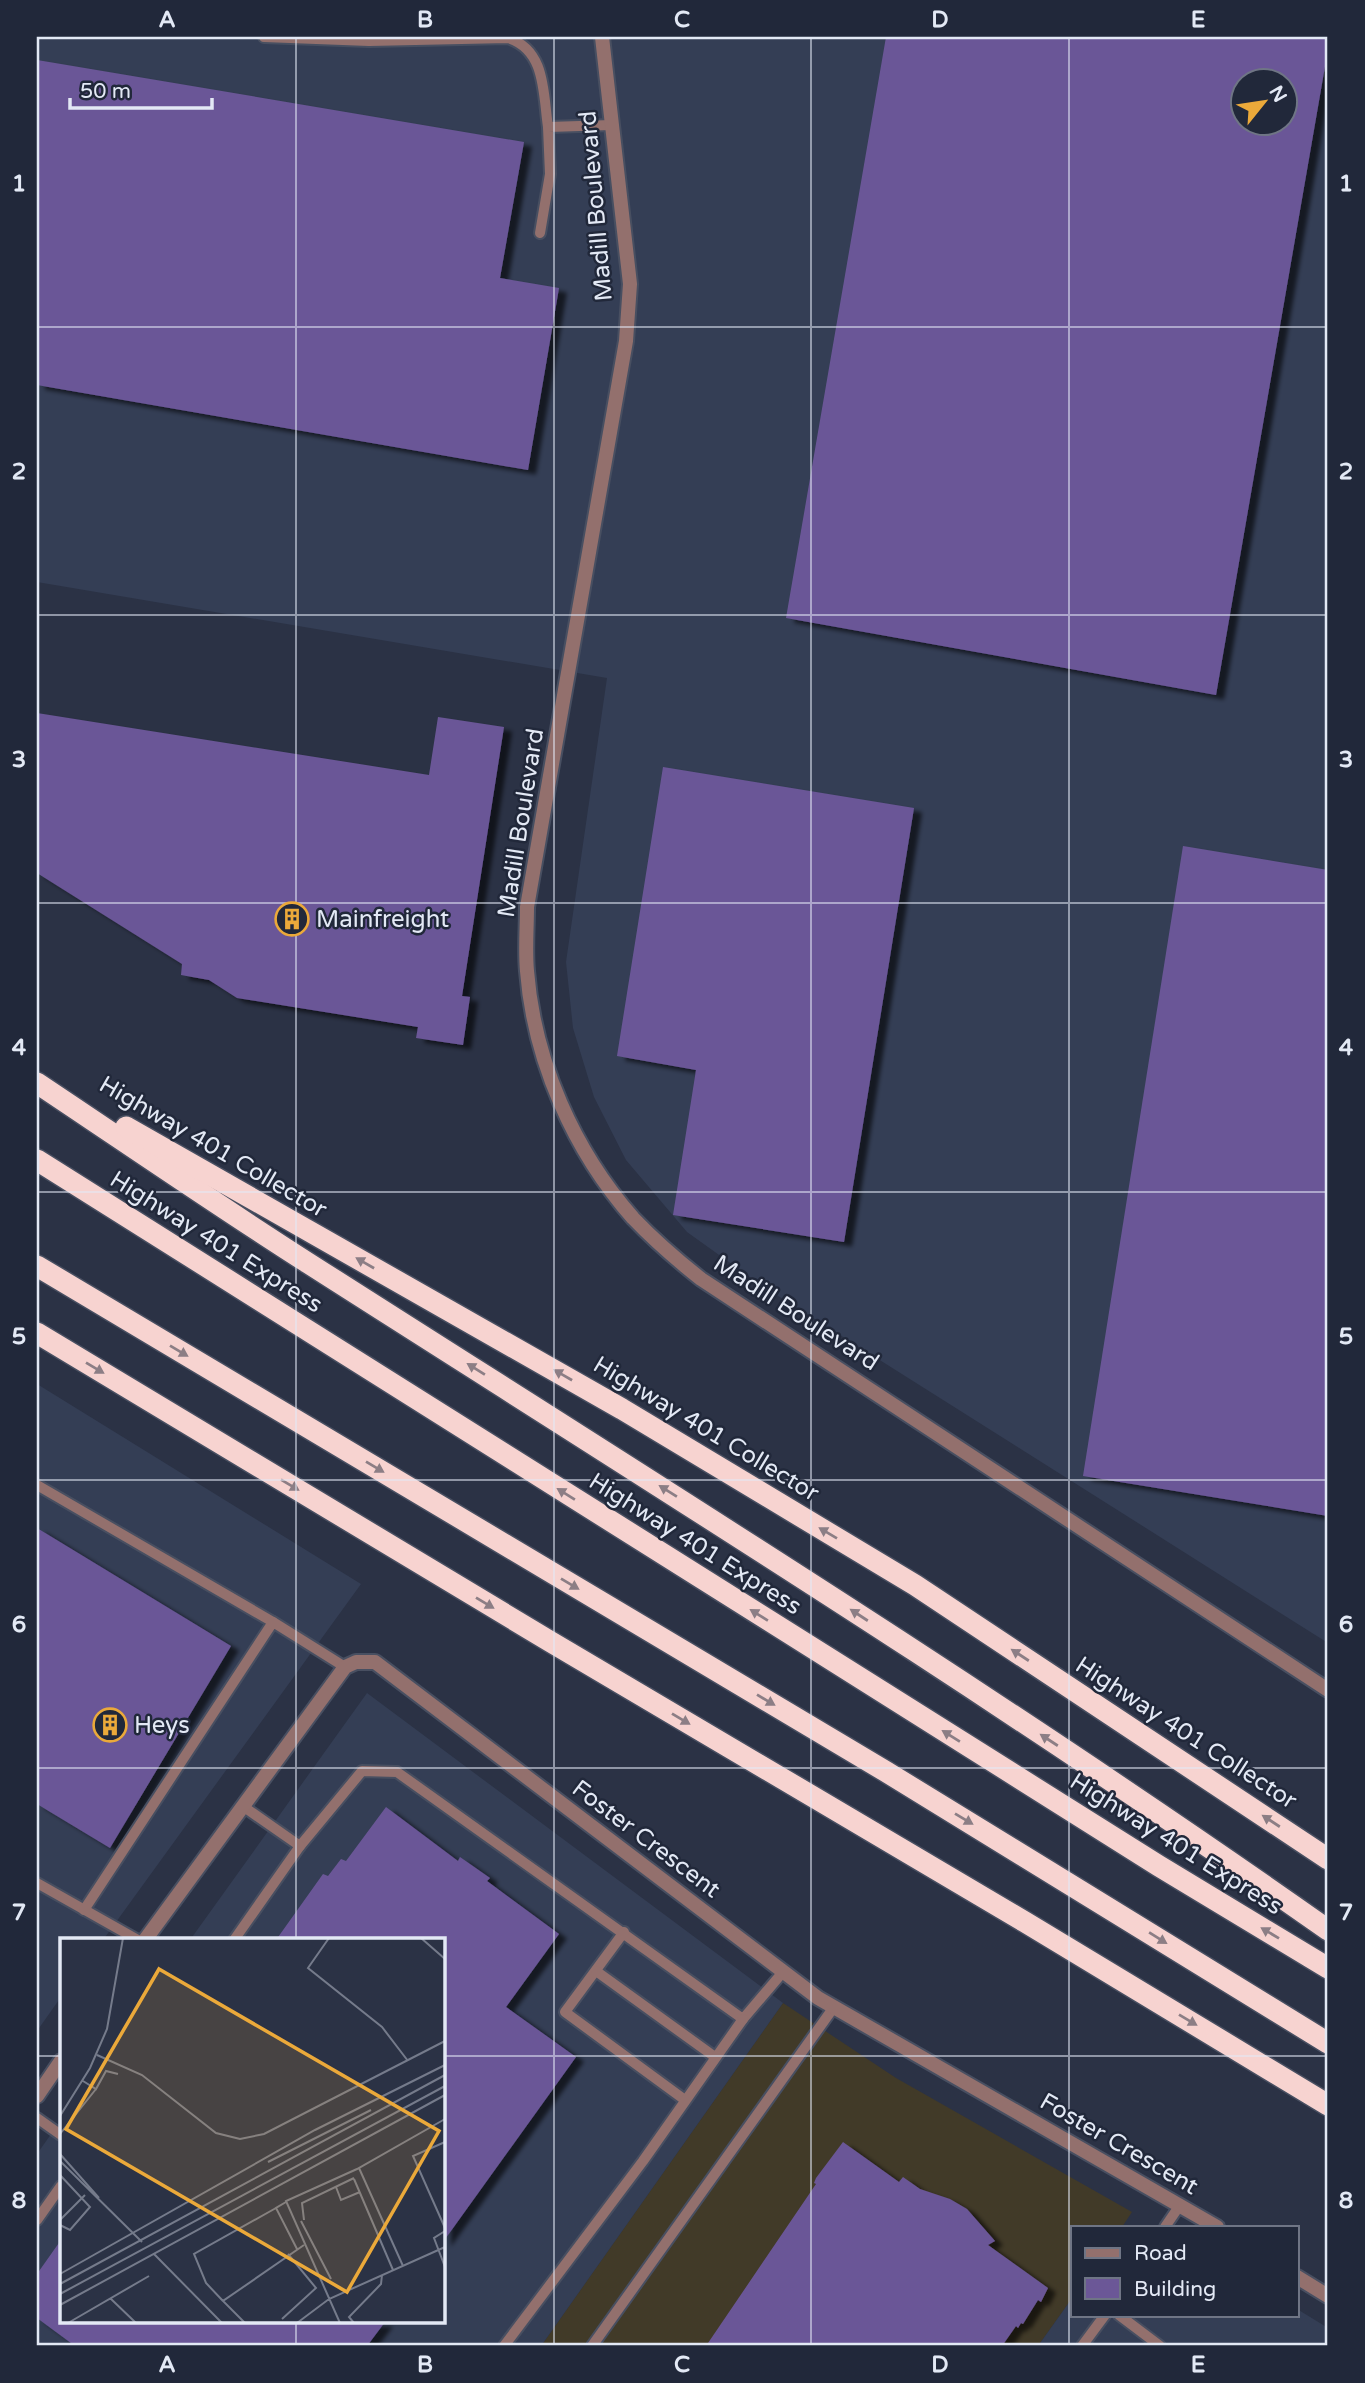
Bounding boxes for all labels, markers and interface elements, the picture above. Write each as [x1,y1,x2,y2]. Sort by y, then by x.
text: A [158,6,176,34]
text: B [417,6,433,34]
text: C [674,6,690,34]
text: D [931,6,949,34]
text: E [1191,6,1205,34]
scale bar [70,66,212,110]
north arrow [1228,66,1298,136]
text: 50 m [80,79,131,104]
text: N [1265,82,1291,106]
street label: Madill Boulevard [573,110,619,302]
text: 1 [12,170,26,198]
text: 1 [1339,170,1353,198]
text: 2 [12,458,26,486]
text: 2 [1339,458,1353,486]
street label: Madill Boulevard [492,726,550,920]
text: 3 [12,746,26,774]
text: 3 [1339,746,1353,774]
building icon: Mainfreight [273,900,311,938]
place label: Mainfreight [316,905,449,934]
text: 4 [12,1034,27,1062]
text: 4 [1339,1034,1354,1062]
street label: Highway 401 Collector [94,1070,333,1224]
street label: Highway 401 Express [104,1165,328,1319]
street label: Madill Boulevard [708,1249,884,1377]
one-way arrow [355,1257,375,1269]
text: 5 [12,1323,26,1351]
text: 5 [1339,1323,1353,1351]
one-way arrow [170,1345,189,1357]
street label: Highway 401 Collector [588,1350,825,1508]
one-way arrow [86,1362,105,1374]
one-way arrow [466,1363,485,1376]
one-way arrow [553,1369,573,1381]
one-way arrow [365,1461,385,1473]
street label: Highway 401 Express [583,1467,807,1621]
one-way arrow [281,1479,300,1492]
one-way arrow [659,1484,677,1498]
one-way arrow [556,1487,576,1500]
one-way arrow [819,1527,838,1539]
one-way arrow [561,1578,580,1590]
one-way arrow [475,1597,494,1609]
one-way arrow [749,1608,768,1621]
one-way arrow [849,1608,869,1621]
text: 6 [12,1611,26,1639]
text: 6 [1339,1611,1353,1639]
one-way arrow [1011,1648,1029,1662]
street label: Highway 401 Collector [1070,1651,1303,1816]
one-way arrow [756,1694,776,1706]
building icon: Heys [91,1706,129,1744]
place label: Heys [134,1711,190,1740]
one-way arrow [671,1713,690,1725]
one-way arrow [942,1729,961,1742]
one-way arrow [1039,1733,1059,1746]
street label: Highway 401 Express [1064,1767,1288,1921]
street label: Foster Crescent [566,1774,726,1904]
one-way arrow [954,1813,973,1826]
one-way arrow [1262,1815,1281,1828]
text: 7 [12,1899,26,1927]
text: 7 [1339,1899,1353,1927]
one-way arrow [1260,1927,1279,1939]
one-way arrow [1148,1932,1167,1945]
inset map [60,1938,444,2324]
one-way arrow [1179,2014,1198,2027]
street label: Foster Crescent [1035,2087,1203,2201]
text: 8 [12,2187,26,2215]
text: 8 [1339,2187,1353,2215]
legend [1071,2226,1298,2316]
text: Road [1134,2241,1187,2266]
text: Building [1134,2277,1216,2302]
text: A [158,2351,176,2379]
text: B [417,2351,433,2379]
text: C [674,2351,690,2379]
text: D [931,2351,949,2379]
text: E [1191,2351,1205,2379]

